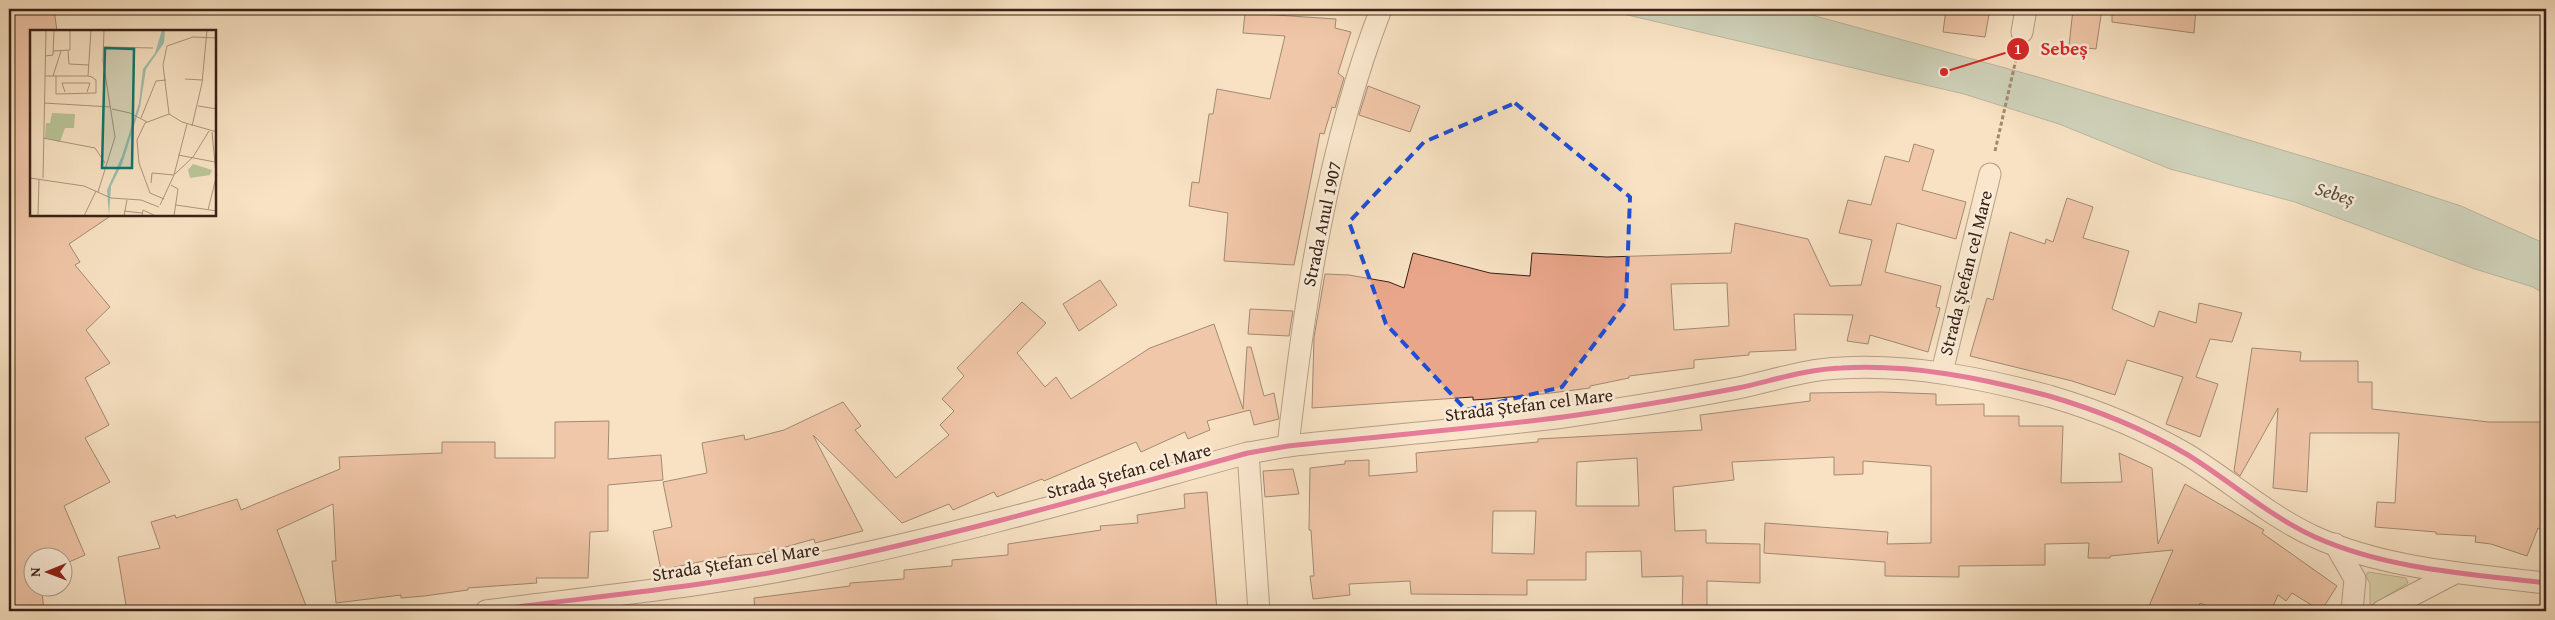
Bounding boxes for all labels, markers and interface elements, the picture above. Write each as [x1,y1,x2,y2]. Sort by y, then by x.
inset map [30,30,216,216]
callout: Sebeș [2006,32,2098,66]
text: Sebeș [2040,34,2088,62]
text: 1 [2014,38,2022,59]
street label: Strada Anul 1907 [1295,159,1348,289]
water label: Sebeș [2312,174,2358,212]
street label: Strada Ștefan cel Mare [1932,188,1999,358]
street label: Strada Ștefan cel Mare [1443,381,1615,428]
street label: Strada Ștefan cel Mare [1044,436,1214,505]
street label: Strada Ștefan cel Mare [650,535,822,588]
north arrow [22,548,72,598]
text: N [25,567,45,577]

